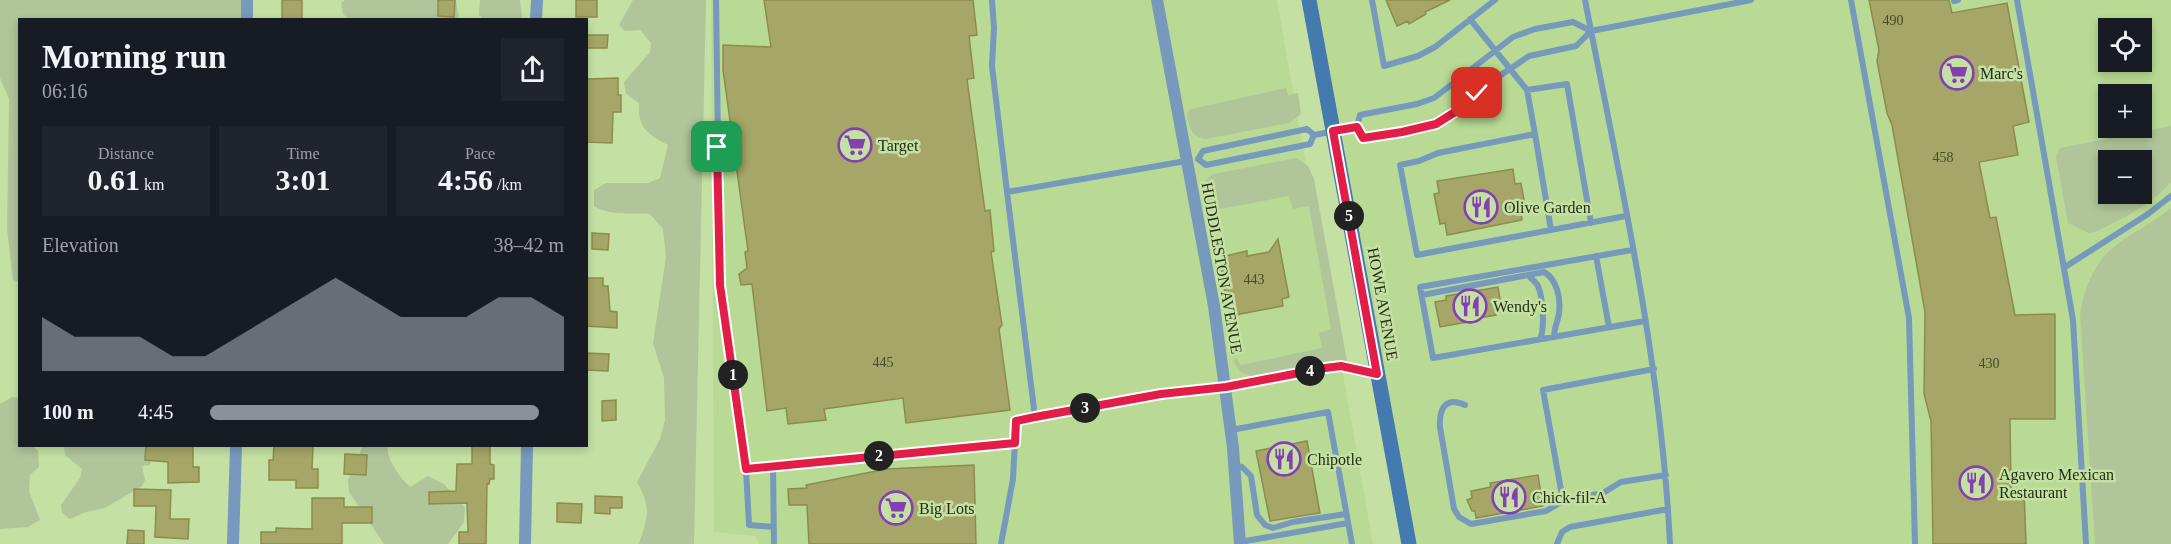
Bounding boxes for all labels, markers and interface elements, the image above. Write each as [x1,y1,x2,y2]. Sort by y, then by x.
house number: 490 [1883,13,1904,28]
map controls [2098,18,2152,204]
button: locate [2098,18,2152,72]
button: share [501,38,564,101]
text: Morning run [42,39,226,75]
supermarket icon: Marc's [1939,55,1975,91]
place label: Marc's [1980,65,2023,82]
pin [1451,67,1502,118]
icon: check [1460,76,1493,109]
text: 06:16 [42,80,88,102]
button: + [2098,84,2152,138]
pin [691,121,742,172]
supermarket icon: Target [837,127,873,163]
icon: arrive [700,130,733,163]
place label: Target [878,137,919,155]
text: Distance [98,145,154,162]
text: Time [286,145,320,162]
text: Pace [465,145,495,162]
house number: 458 [1933,150,1954,165]
button: − [2098,150,2152,204]
text: 0.61 [88,163,140,196]
text: 3:01 [276,163,331,196]
text: 4:56 [438,163,493,196]
text: km [140,176,164,193]
text: /km [493,176,522,193]
street label: HUDDLESTON AVENUE [1199,181,1245,355]
restaurant icon: Olive Garden [1463,189,1499,225]
place label: Olive Garden [1504,199,1591,216]
pin: 5 [1334,201,1364,231]
text: 5 [1345,207,1353,224]
text: Elevation [42,234,119,256]
text: 38–42 m [493,234,564,256]
street label: HOWE AVENUE [1365,246,1401,362]
house number: 443 [1244,272,1265,287]
restaurant icon: Wendy's [1452,288,1488,324]
place label: Wendy's [1493,298,1547,316]
house number: 445 [873,355,894,370]
pin: 4 [1295,356,1325,386]
house number: 430 [1979,356,2000,371]
pin: 1 [718,360,748,390]
text: 4 [1306,362,1314,379]
text: 1 [729,366,737,383]
pin: 3 [1070,393,1100,423]
text: 3 [1081,399,1089,416]
text: 100 m [42,401,94,423]
text: 4:45 [138,401,174,423]
pin: 2 [864,441,894,471]
restaurant icon: Chipotle [1266,441,1302,477]
text: 2 [875,447,883,464]
place label: Chipotle [1307,451,1362,469]
restaurant icon: Agavero Mexican Restaurant [1958,465,1994,501]
place label: Agavero Mexican Restaurant [1999,466,2114,501]
restaurant icon: Chick-fil-A [1491,479,1527,515]
place label: Chick-fil-A [1532,489,1607,506]
supermarket icon: Big Lots [878,490,914,526]
place label: Big Lots [919,500,975,518]

